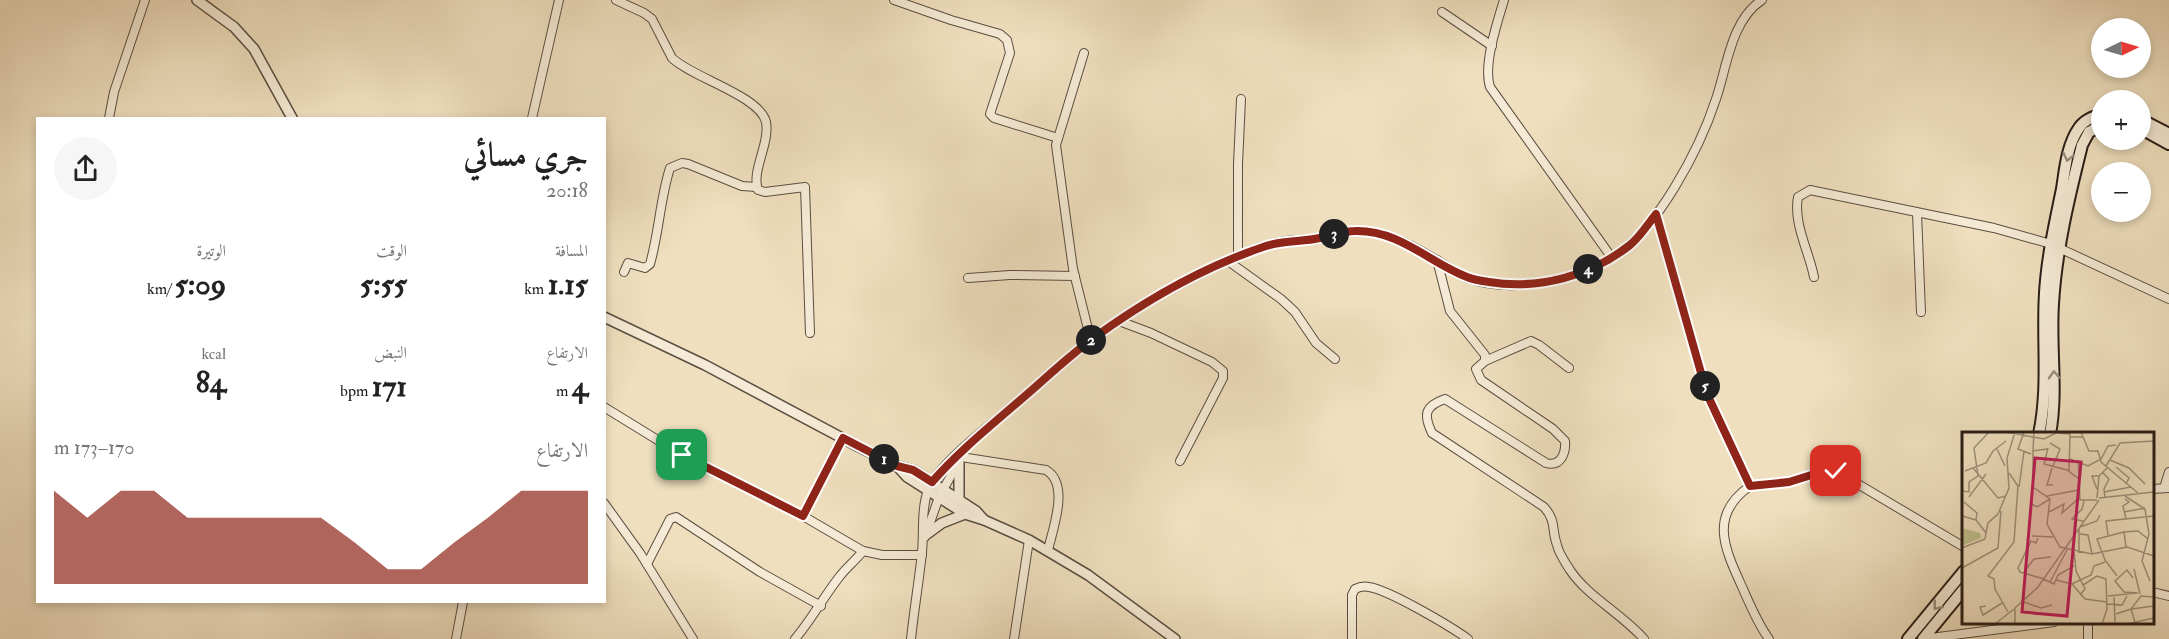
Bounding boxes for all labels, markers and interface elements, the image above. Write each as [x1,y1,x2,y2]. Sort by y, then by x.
north arrow [2091,18,2151,78]
map controls [2091,18,2151,222]
button: + [2091,90,2151,150]
text: جري مسائي [464,135,588,176]
button: share [54,137,117,200]
one-way arrow [2063,152,2076,162]
button: − [2091,162,2151,222]
text: 20:18 [546,178,588,203]
pin: 3 [1319,219,1349,249]
text: 3 [1331,224,1337,244]
text: الوتيرة [196,241,226,261]
text: الوقت [376,241,407,261]
text: المسافة [555,241,588,261]
pin: 4 [1573,254,1603,284]
text: 4 [1584,259,1592,279]
text: 5:09 [175,266,226,303]
text: 5:55 [360,266,407,303]
text: 1.15 [548,266,588,303]
text: /km [147,279,175,299]
text: km [524,279,548,299]
pin: 2 [1076,325,1106,355]
text: 2 [1087,330,1095,350]
text: النبض [374,343,407,363]
text: الارتفاع [546,343,588,363]
text: kcal [201,344,226,364]
text: 84 [196,364,226,401]
text: 171 [372,368,407,405]
text: 4 [572,368,588,405]
pin: 5 [1690,371,1720,401]
one-way arrow [2048,371,2060,380]
text: 5 [1701,376,1709,396]
text: bpm [340,381,372,401]
text: m [556,381,572,401]
pin [656,429,707,480]
inset map [1962,432,2154,624]
text: 170–173 m [54,435,134,460]
text: الارتفاع [536,438,588,463]
icon: arrive [665,438,698,471]
pin: 1 [869,444,899,474]
pin [1810,445,1861,496]
text: 1 [881,449,887,469]
icon: check [1819,454,1852,487]
one-way arrow [1933,599,1944,610]

